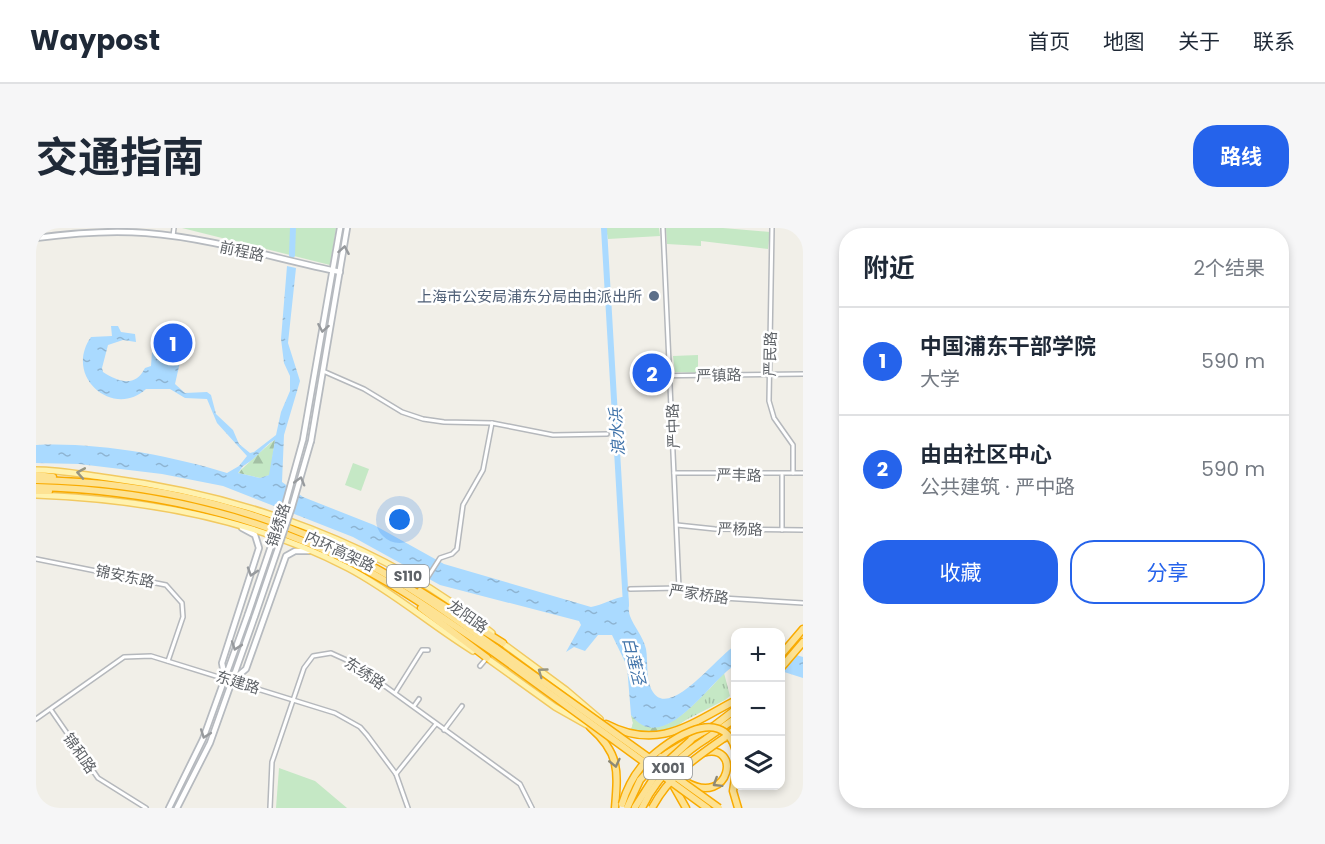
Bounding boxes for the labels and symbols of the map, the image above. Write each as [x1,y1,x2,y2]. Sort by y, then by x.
street label: 前程路 [218,236,266,266]
one-way arrow [337,246,350,256]
place label: 上海市公安局浦东分局由由派出所 [417,286,642,307]
marker: 上海市公安局浦东分局由由派出所 [647,289,661,303]
pin: 1 [154,320,192,366]
one-way arrow [317,323,330,333]
street label: 严民路 [759,331,781,377]
pin: 2 [632,350,672,396]
street label: 严镇路 [696,364,742,386]
street label: 严中路 [662,403,684,449]
water label: 浪水浜 [604,405,630,457]
street label: 严丰路 [716,464,762,486]
one-way arrow [76,467,86,479]
one-way arrow [293,476,305,487]
street label: 锦绣路 [261,500,295,550]
your location [385,505,414,534]
street label: 严杨路 [717,518,763,540]
street label: 内环高架路 [302,526,378,576]
street label: 锦安东路 [93,559,157,593]
road number: S110 [387,565,429,587]
one-way arrow [247,566,259,577]
street label: 严家桥路 [668,579,730,609]
street label: 龙阳路 [444,594,492,638]
water label: 白莲泾 [617,635,651,689]
one-way arrow [231,640,244,651]
street label: 东绣路 [340,652,390,694]
street label: 东建路 [213,665,263,699]
one-way arrow [537,668,548,679]
one-way arrow [200,728,213,739]
street label: 锦和路 [58,729,102,777]
road number: X001 [644,757,692,779]
one-way arrow [607,758,620,768]
one-way arrow [712,776,723,787]

